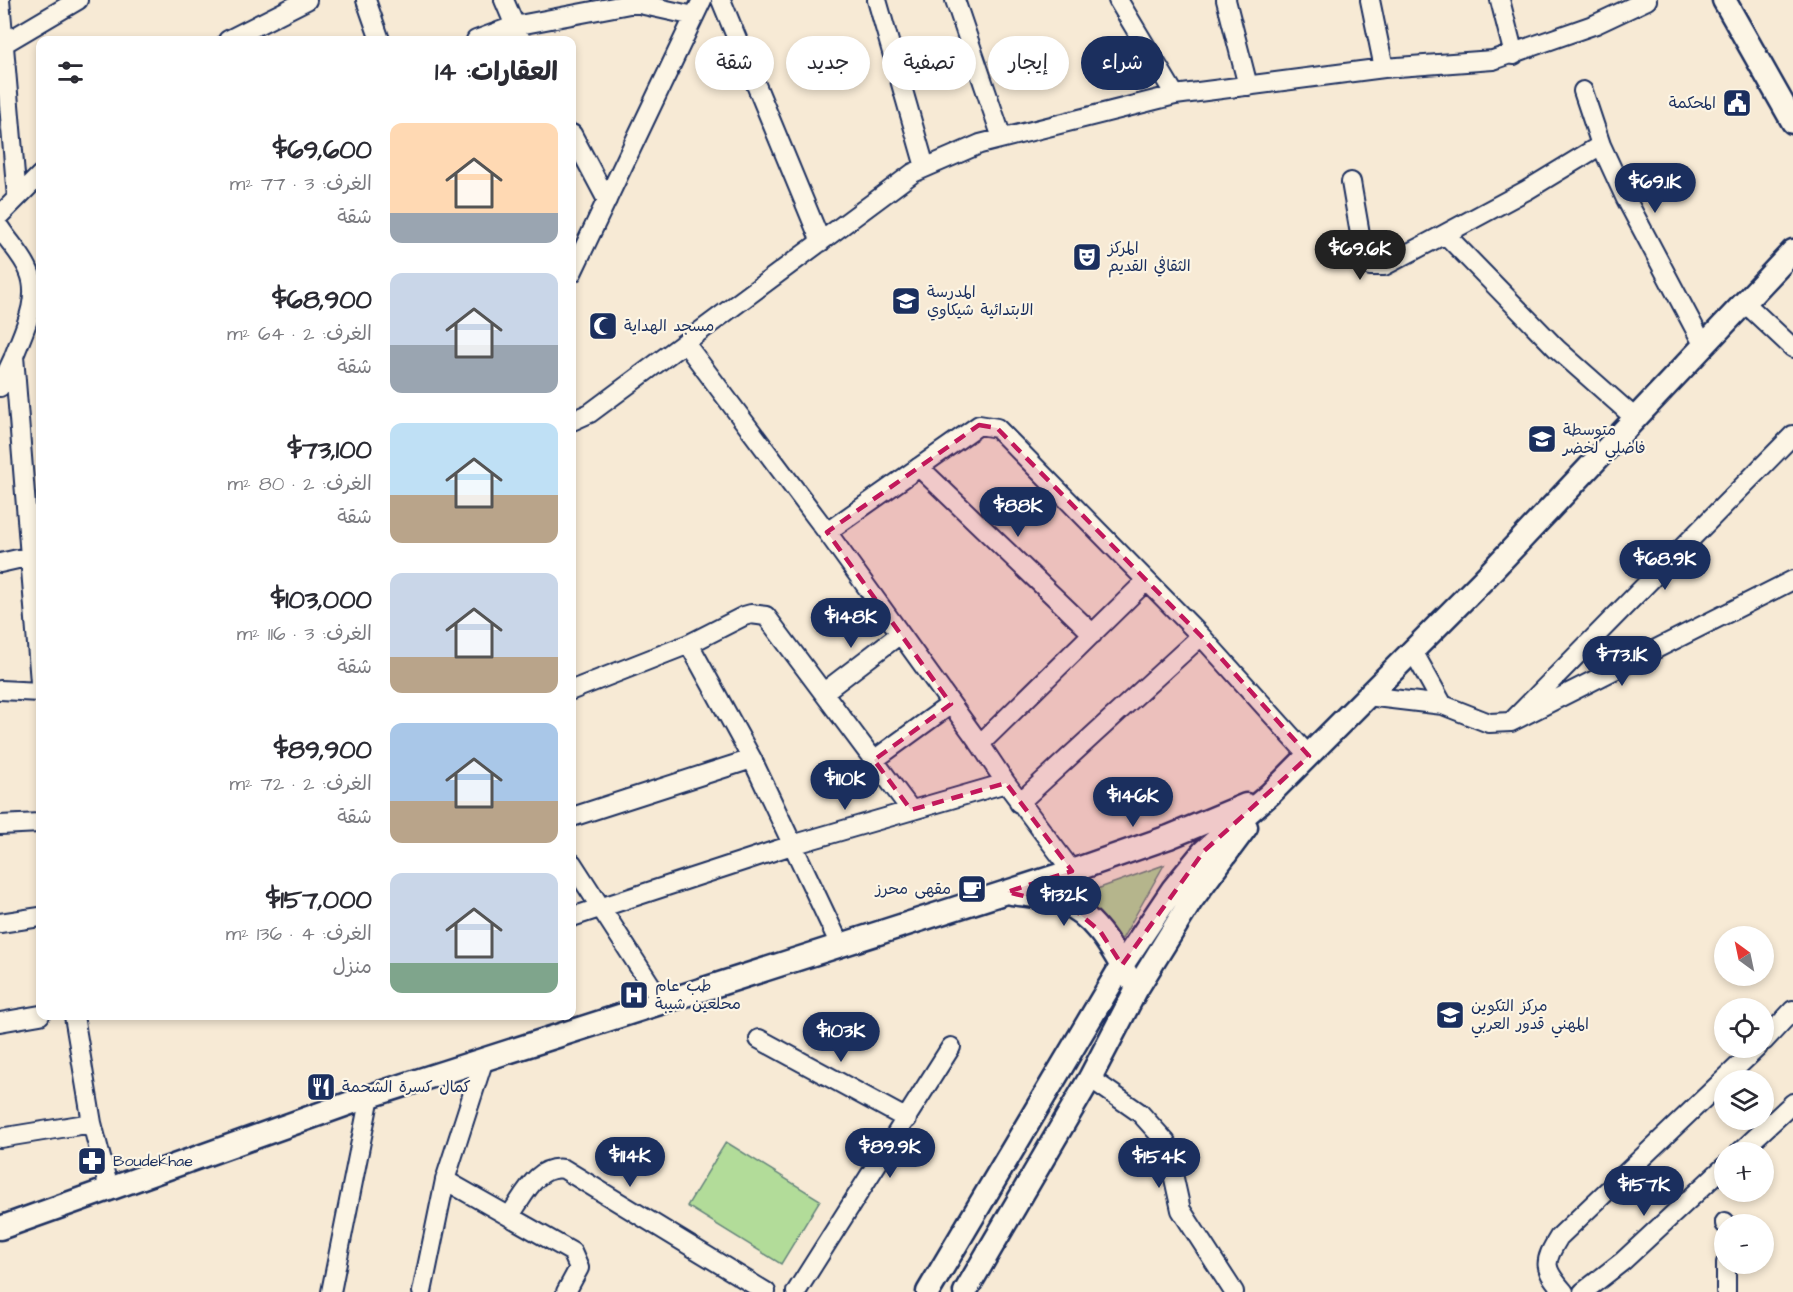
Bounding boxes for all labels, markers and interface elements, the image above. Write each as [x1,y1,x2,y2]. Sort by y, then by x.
chip: شقة [695,36,774,90]
chip: جديد [786,36,870,90]
chip: تصفية [882,36,976,90]
chip: إيجار [988,36,1069,90]
chip: شراء [1081,36,1164,90]
text: العقارات: 14 [435,54,558,90]
icon: filters [54,56,87,89]
public building icon: المحكمة [1721,87,1753,119]
place label: المحكمة [1669,92,1716,114]
text: $69,600 [273,132,372,168]
icon: home [438,147,510,219]
pin: $69.1K [1606,163,1704,214]
text: $69.1K [1629,168,1681,196]
text: الغرف: 3 · 77 m² [230,170,372,198]
text: شقة [337,203,372,231]
pin: $69.6K [1311,230,1409,281]
text: $69.6K [1329,235,1391,263]
place label: المركز الثقافي القديم [1106,237,1191,278]
theatre icon: المركز الثقافي القديم [1071,241,1103,273]
place label: المدرسة الابتدائية شيكاوي [927,281,1033,321]
text: $68,900 [272,282,372,318]
school or university icon: المدرسة الابتدائية شيكاوي [890,285,922,317]
icon: home [438,297,510,369]
mosque icon: مسجد الهداية [587,310,619,342]
place label: مسجد الهداية [624,315,714,337]
text: الغرف: 2 · 64 m² [227,320,372,348]
text: شقة [337,353,372,381]
place label: متوسطة فاضلي لخضر [1561,419,1646,462]
school or university icon: متوسطة فاضلي لخضر [1526,423,1558,455]
text: $73,100 [288,432,372,468]
icon: home [438,447,510,519]
text: الغرف: 2 · 80 m² [228,470,372,498]
pin: $88K [982,487,1054,538]
text: $88K [993,492,1043,520]
text: شقة [337,503,372,531]
pin: $68.9K [1616,540,1714,591]
text: $68.9K [1634,545,1696,573]
text: $103,000 [271,582,372,618]
icon: home [438,597,510,669]
pin: $148K [809,598,893,649]
text: $148K [825,603,877,631]
text: الغرف: 3 · 116 m² [237,620,372,648]
pin: $73.1K [1573,636,1671,687]
text: $73.1K [1596,641,1648,669]
text: شقة [337,653,372,681]
text: $89,900 [274,732,372,768]
icon: home [438,747,510,819]
pin: $110K [803,760,887,811]
text: $110K [825,765,865,793]
text: الغرف: 2 · 72 m² [229,770,372,798]
pin: $146K [1091,777,1175,828]
text: $146K [1107,782,1159,810]
text: شقة [337,803,372,831]
cafe icon: مقهى محرز [956,873,988,905]
pin: $132K [1022,876,1106,927]
place label: مقهى محرز [873,878,951,900]
text: $132K [1040,881,1088,909]
text: $157,000 [266,882,372,918]
icon: home [438,897,510,969]
text: الغرف: 4 · 136 m² [226,920,372,948]
north arrow [1714,926,1774,986]
map controls [1714,926,1774,1274]
text: منزل [333,953,372,981]
place label: طب عام محلعين شيبة [655,975,741,1015]
hospital icon: طب عام محلعين شيبة [618,979,650,1011]
place label: مركز التكوين المهني قدور العربي [1471,995,1589,1038]
button: locate [1714,998,1774,1058]
school or university icon: مركز التكوين المهني قدور العربي [1434,999,1466,1031]
pin: $103K [799,1012,883,1063]
text: $103K [817,1017,865,1045]
button: layers [1714,1070,1774,1130]
restaurant icon: كمال كسرة الشحمة [305,1071,337,1103]
place label: كمال كسرة الشحمة [342,1076,471,1098]
pin: $89.9K [841,1128,939,1179]
text: $89.9K [859,1133,921,1161]
pin: $114K [588,1137,672,1188]
pin: $154K [1117,1138,1201,1189]
text: $114K [609,1142,651,1170]
button: + [1714,1142,1774,1202]
text: $154K [1132,1143,1186,1171]
pharmacy icon: Boudekhae [76,1145,108,1177]
place label: Boudekhae [113,1150,193,1172]
pin: $157K [1602,1166,1686,1217]
text: $157K [1618,1171,1670,1199]
button: − [1714,1214,1774,1274]

